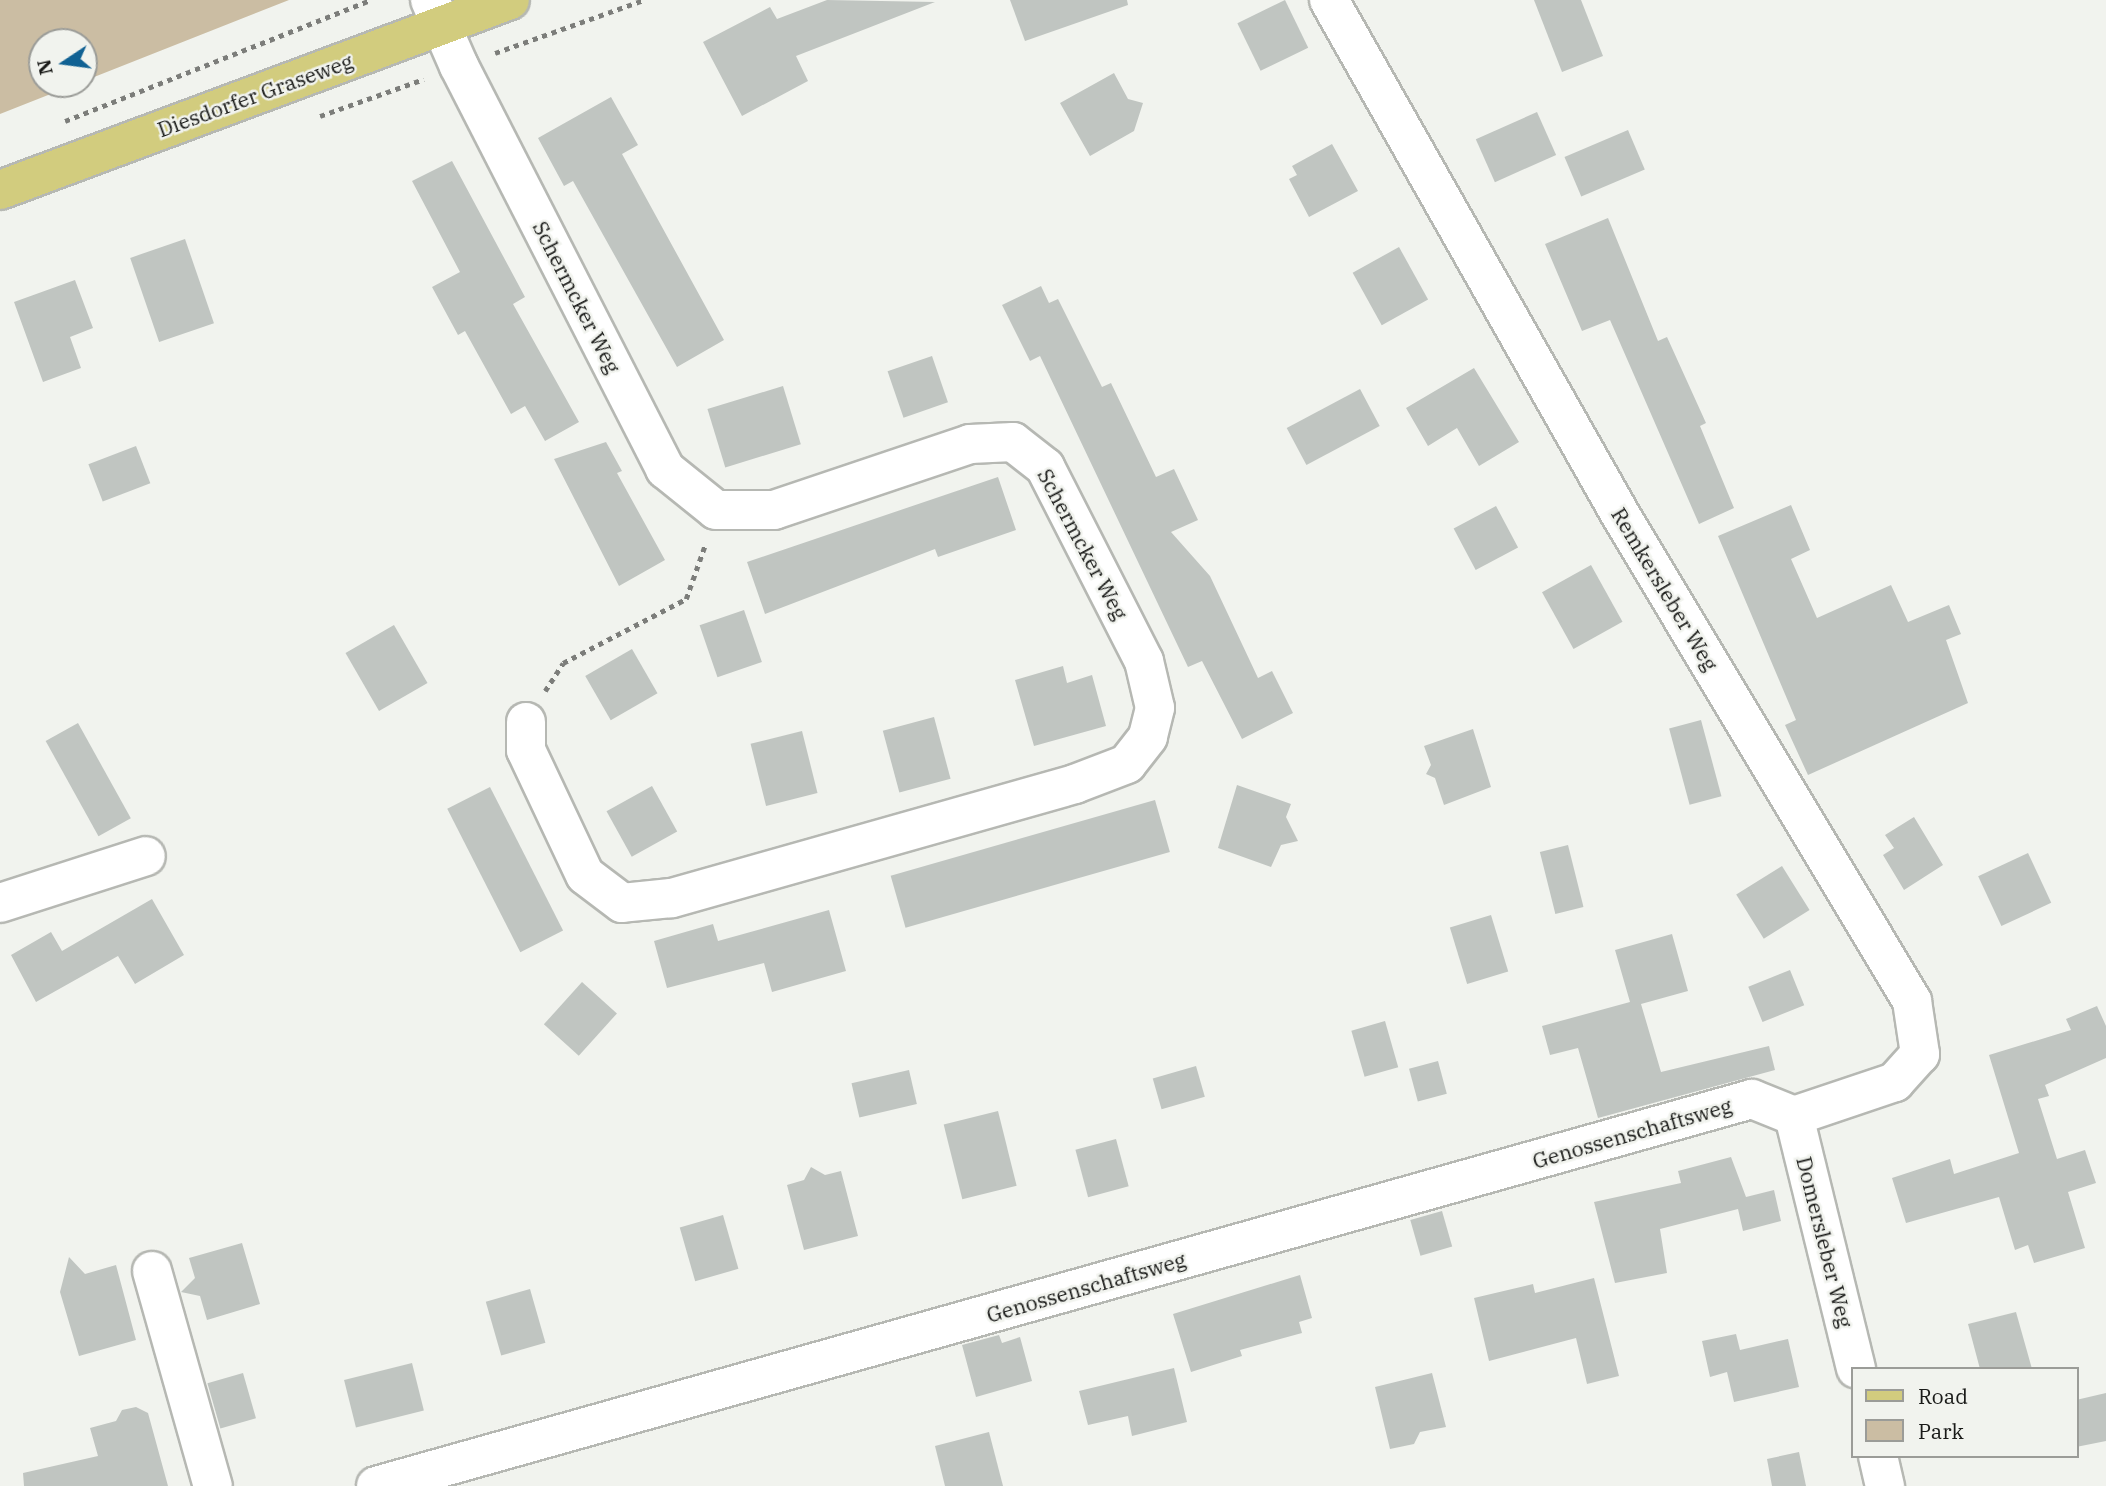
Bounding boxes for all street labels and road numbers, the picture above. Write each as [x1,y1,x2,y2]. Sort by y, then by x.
street label: Diesdorfer Graseweg [154,48,356,142]
street label: Schermcker Weg [528,217,626,377]
street label: Schermcker Weg [1033,464,1133,624]
street label: Remkersleber Weg [1606,503,1724,675]
street label: Genossenschaftsweg [1530,1093,1734,1173]
street label: Domersleber Weg [1792,1154,1858,1330]
street label: Genossenschaftsweg [984,1247,1188,1327]

